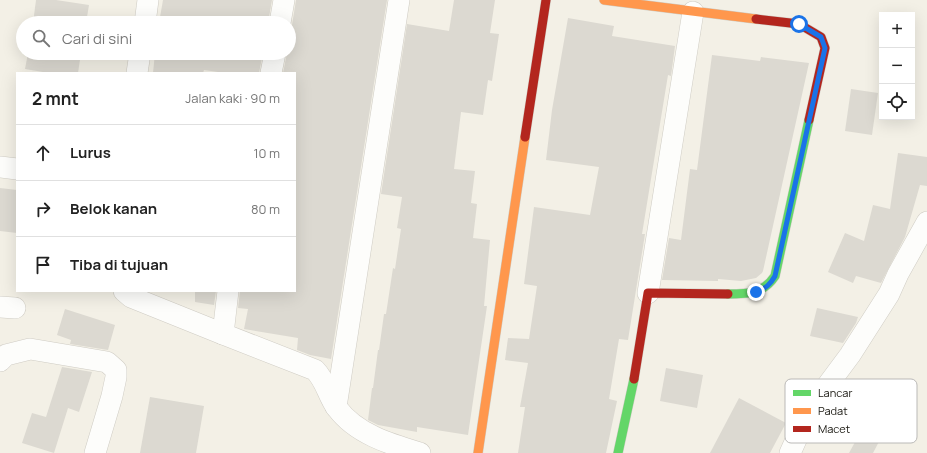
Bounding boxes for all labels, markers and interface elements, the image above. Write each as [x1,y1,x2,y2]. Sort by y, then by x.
map controls [879,12,915,120]
button: + [879,12,915,48]
route start [790,15,808,33]
search box [16,16,296,60]
icon: search [30,27,52,49]
text: Cari di sini [62,28,132,49]
button: − [879,48,915,84]
button: locate [879,84,915,120]
text: 2 mnt [32,87,79,110]
text: Jalan kaki · 90 m [185,89,280,107]
icon: ahead [32,142,54,164]
text: Lurus [70,142,111,163]
text: 10 m [253,144,280,162]
icon: right [32,198,54,220]
text: Belok kanan [70,198,157,219]
text: 80 m [251,200,280,218]
icon: arrive [32,254,54,276]
text: Tiba di tujuan [70,254,168,275]
route end [747,283,765,301]
legend [785,379,917,443]
text: Lancar [818,385,852,400]
text: Padat [818,403,848,418]
text: Macet [818,421,850,436]

